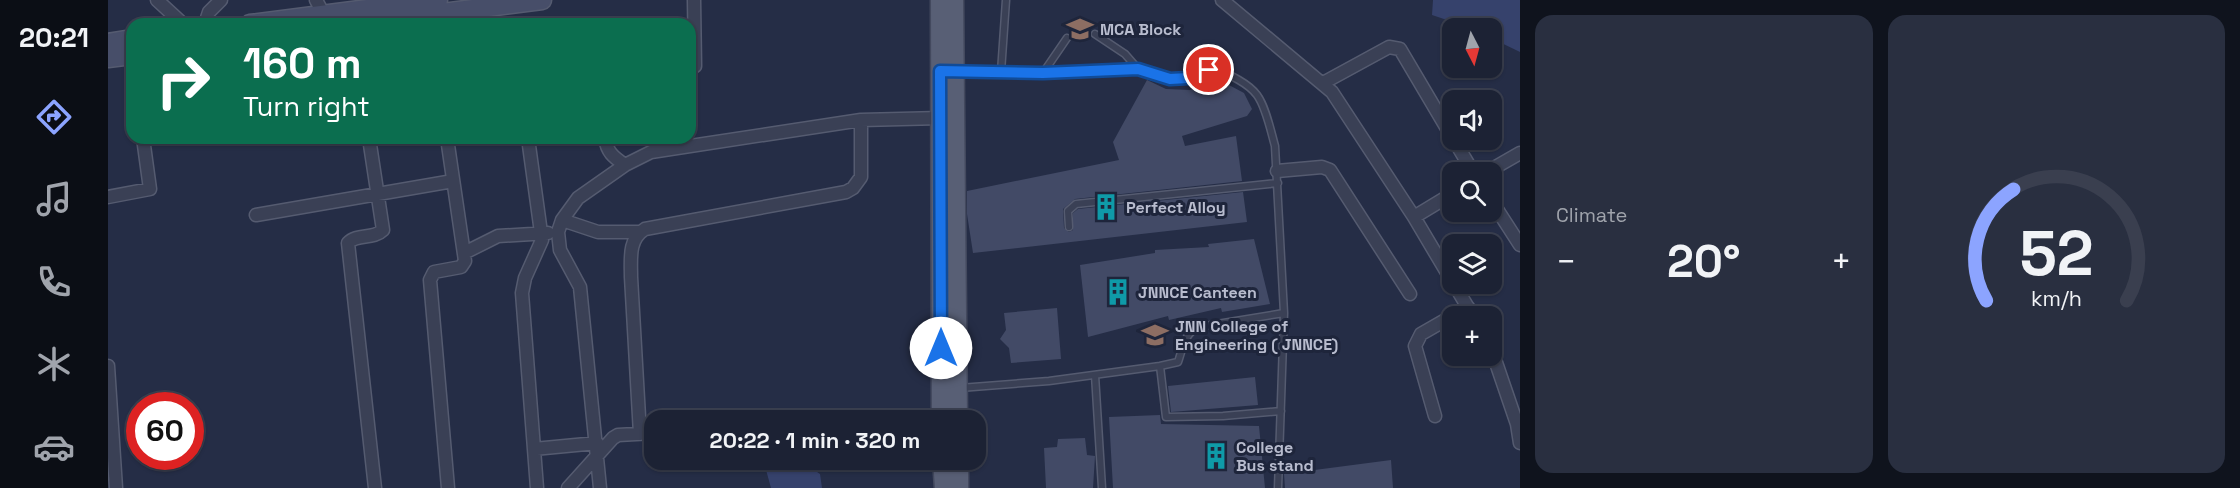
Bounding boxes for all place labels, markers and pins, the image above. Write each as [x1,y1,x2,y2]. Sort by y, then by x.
school or university icon: MCA Block [1065,14,1095,44]
place label: MCA Block [1100,19,1181,40]
pin [1183,44,1234,95]
building icon: Perfect Alloy [1091,192,1121,222]
place label: Perfect Alloy [1126,197,1226,218]
building icon: JNNCE Canteen [1103,277,1133,307]
place label: JNNCE Canteen [1138,282,1257,303]
place label: JNN College of Engineering ( JNNCE) [1175,316,1338,355]
school or university icon: JNN College of Engineering ( JNNCE) [1140,320,1170,350]
place label: College Bus stand [1236,437,1314,476]
building icon: College Bus stand [1201,441,1231,471]

